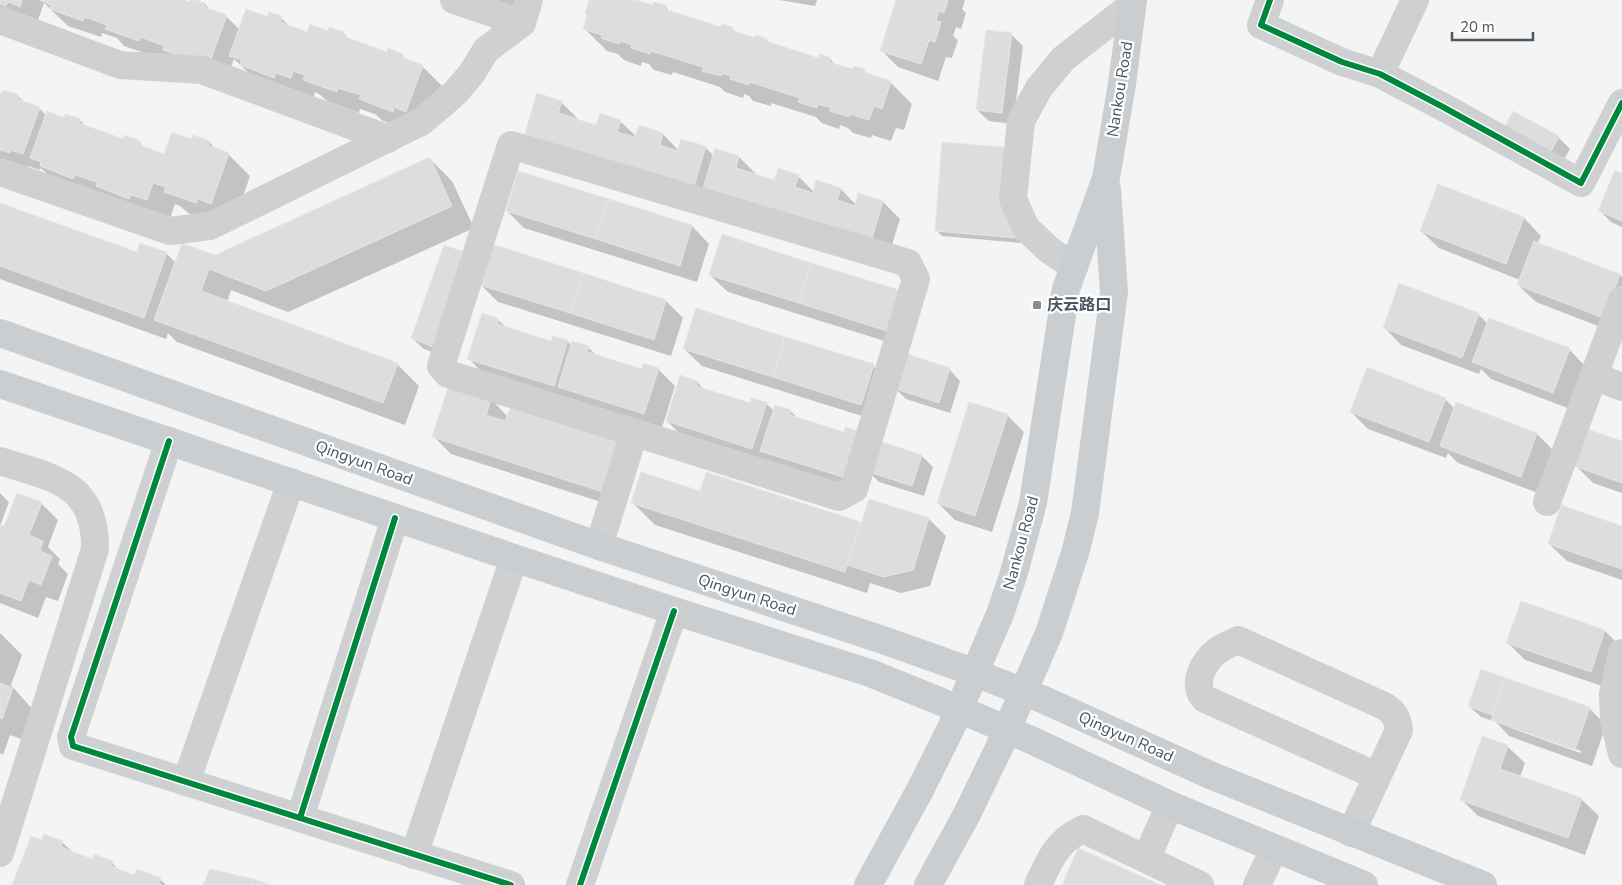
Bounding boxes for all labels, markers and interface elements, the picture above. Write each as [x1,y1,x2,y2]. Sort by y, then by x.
scale bar [1452,10,1533,42]
text: 20 m [1460,17,1495,37]
street label: Nankou Road [1102,40,1138,138]
place label: 庆云路口 [1047,294,1111,316]
marker: 庆云路口 [1031,299,1043,311]
street label: Qingyun Road [312,435,416,491]
street label: Nankou Road [998,494,1044,592]
street label: Qingyun Road [695,569,799,621]
street label: Qingyun Road [1075,706,1177,768]

